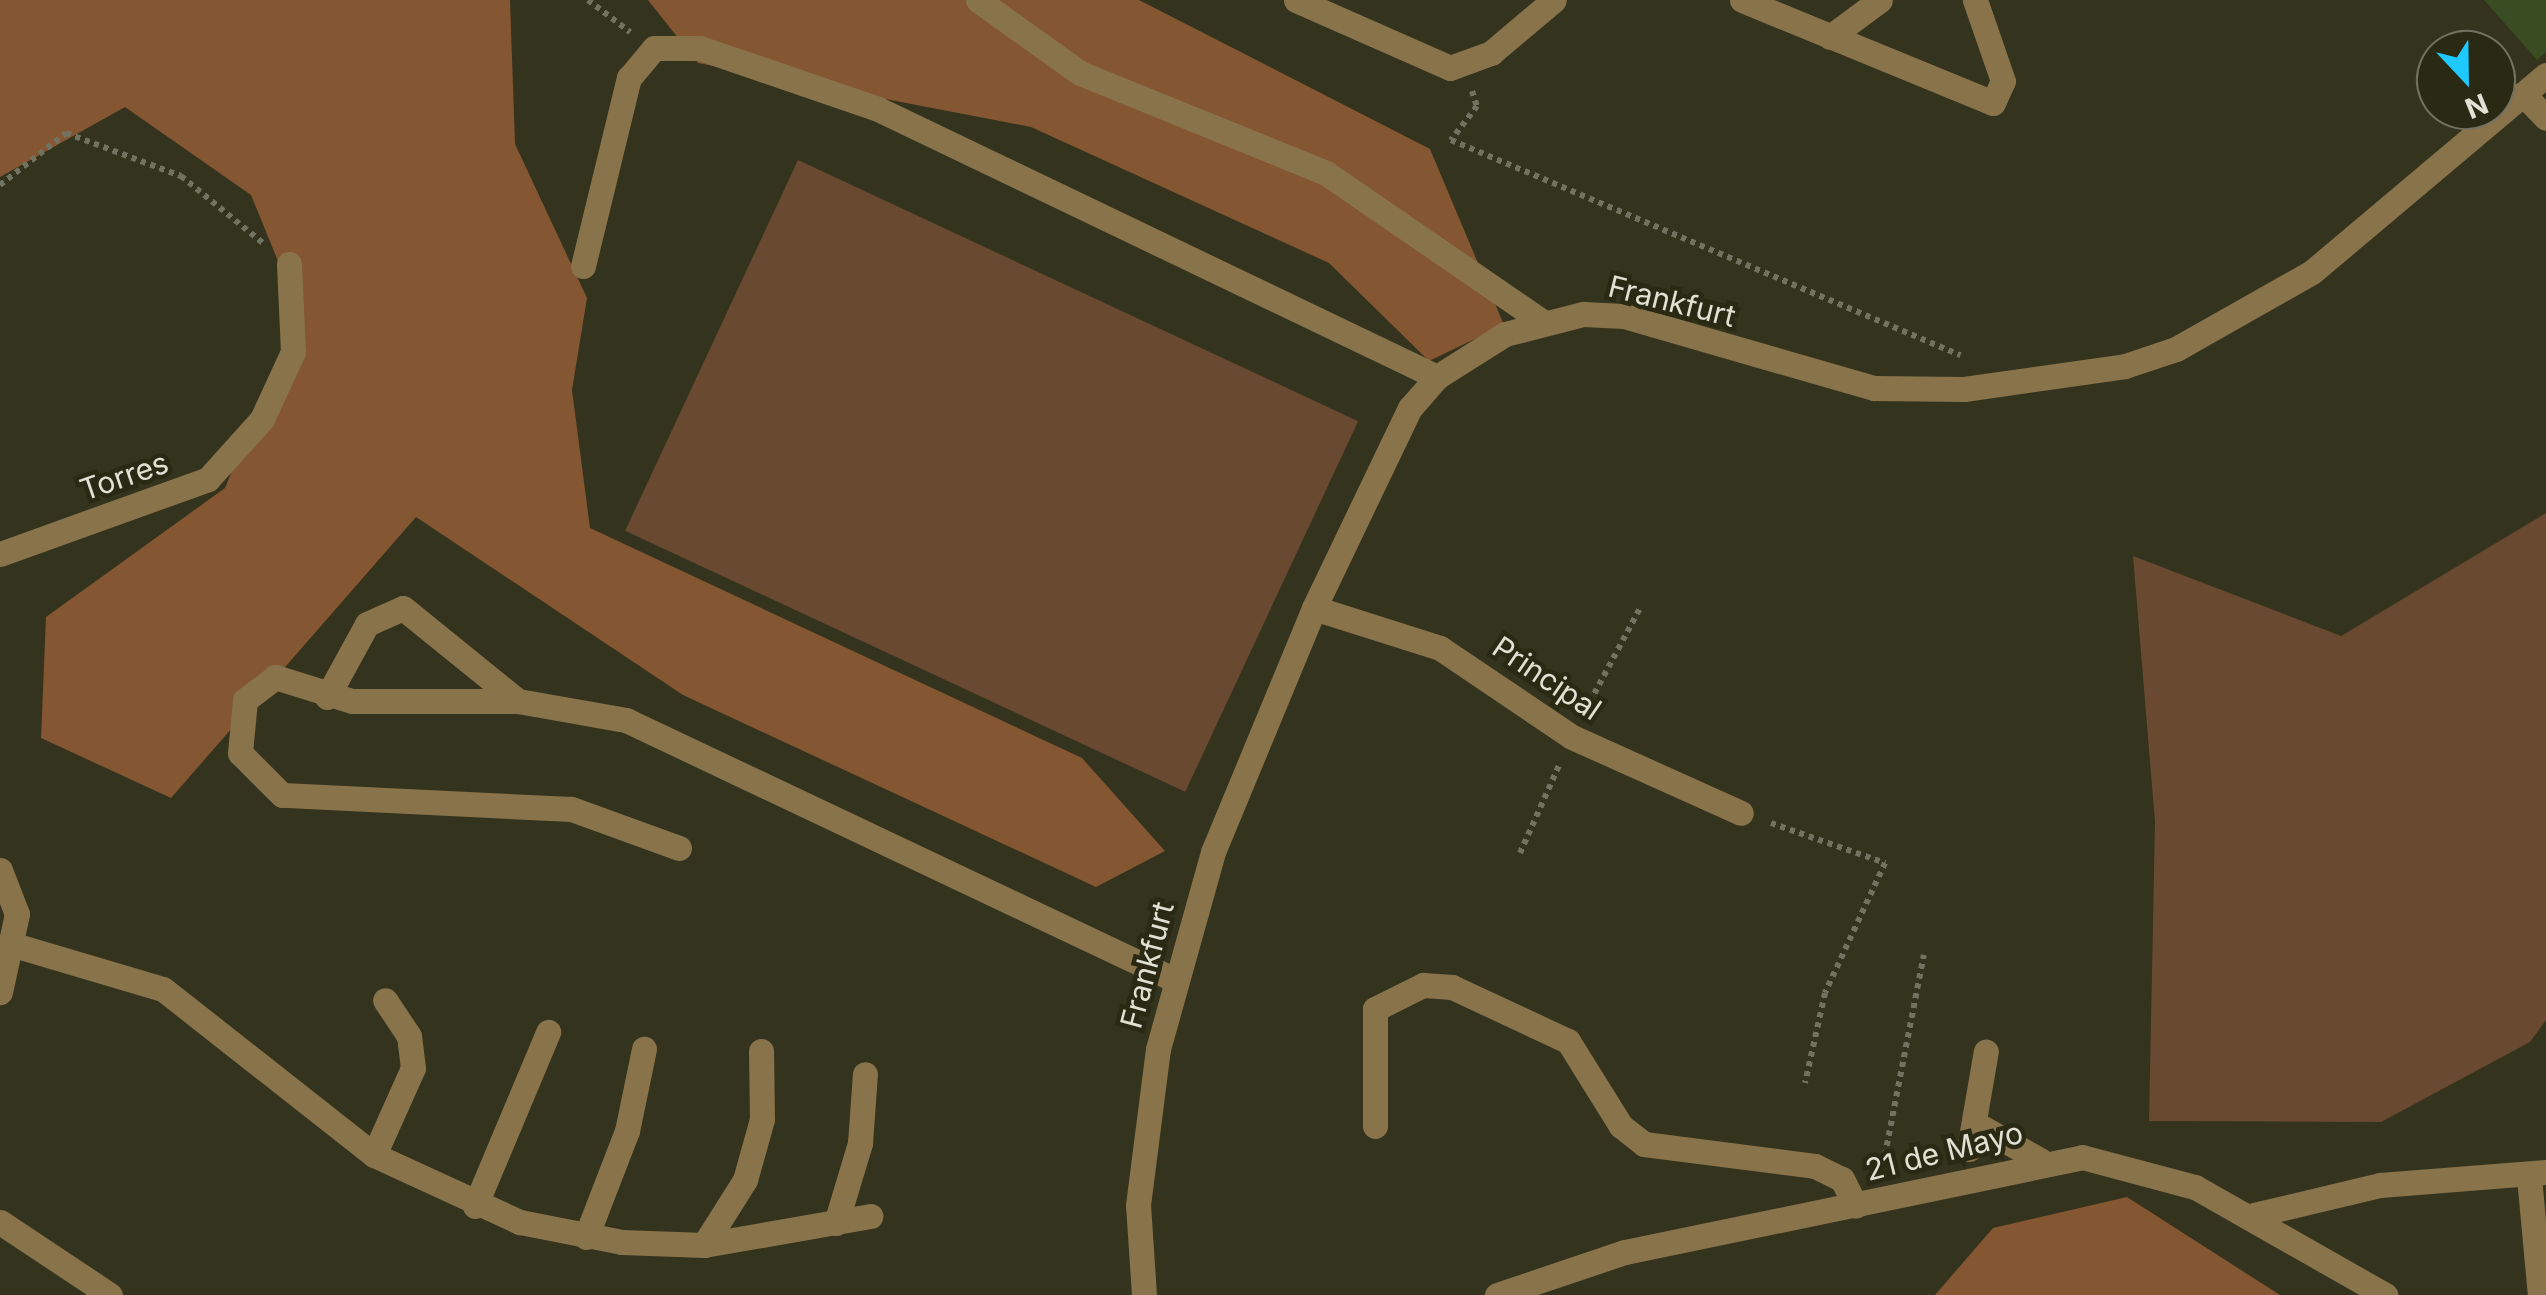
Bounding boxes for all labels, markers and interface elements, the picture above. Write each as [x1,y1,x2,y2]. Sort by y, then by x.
north arrow [2416,30,2516,130]
text: N [2460,86,2493,126]
street label: Frankfurt [1605,268,1739,334]
street label: Torres [75,444,173,508]
street label: Principal [1486,629,1608,727]
street label: Frankfurt [1113,898,1181,1032]
street label: 21 de Mayo [1862,1114,2026,1188]

